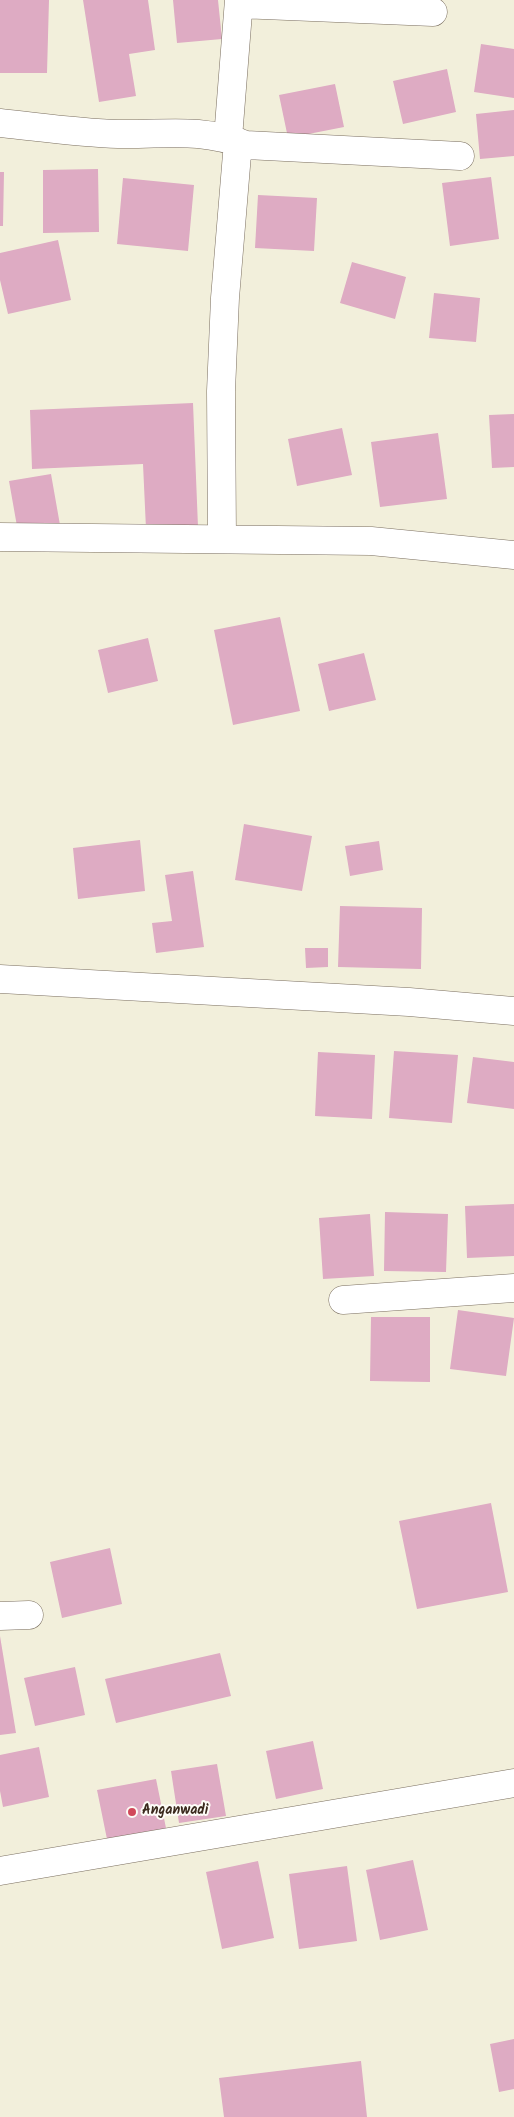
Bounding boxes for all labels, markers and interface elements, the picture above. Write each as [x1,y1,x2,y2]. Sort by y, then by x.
place label: Anganwadi [142,1804,208,1820]
marker: Anganwadi [126,1806,138,1818]

